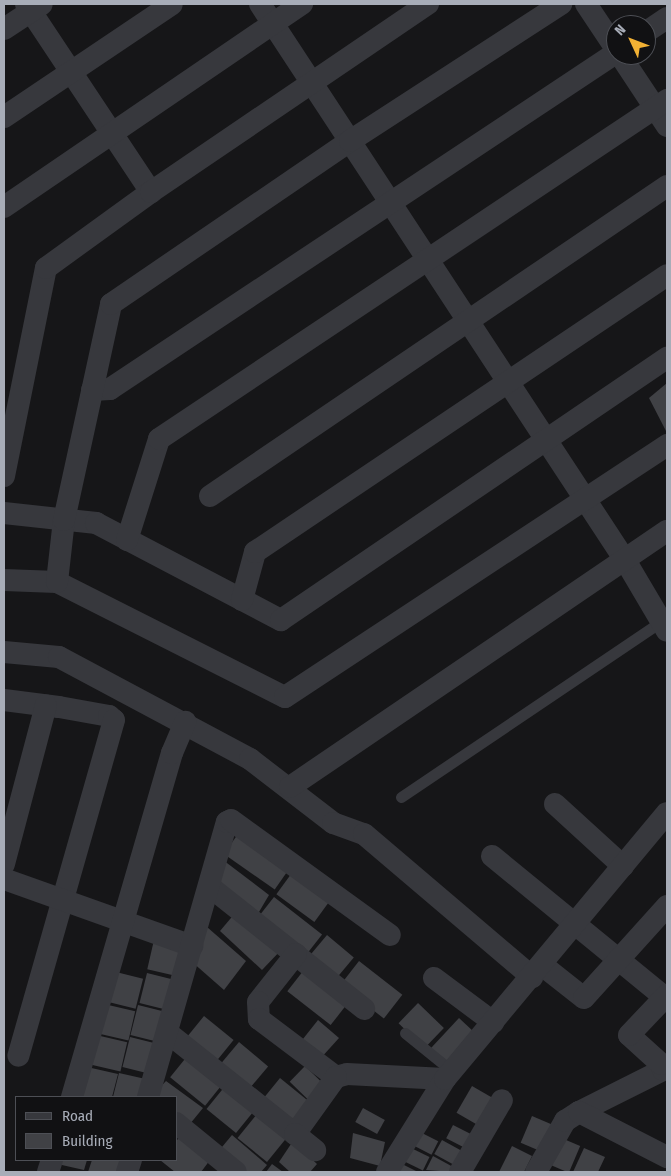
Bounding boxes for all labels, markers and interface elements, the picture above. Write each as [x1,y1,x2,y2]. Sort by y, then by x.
north arrow [606,15,656,65]
text: N [611,21,629,39]
legend [15,1096,178,1161]
text: Road [62,1107,93,1125]
text: Building [62,1132,113,1150]

